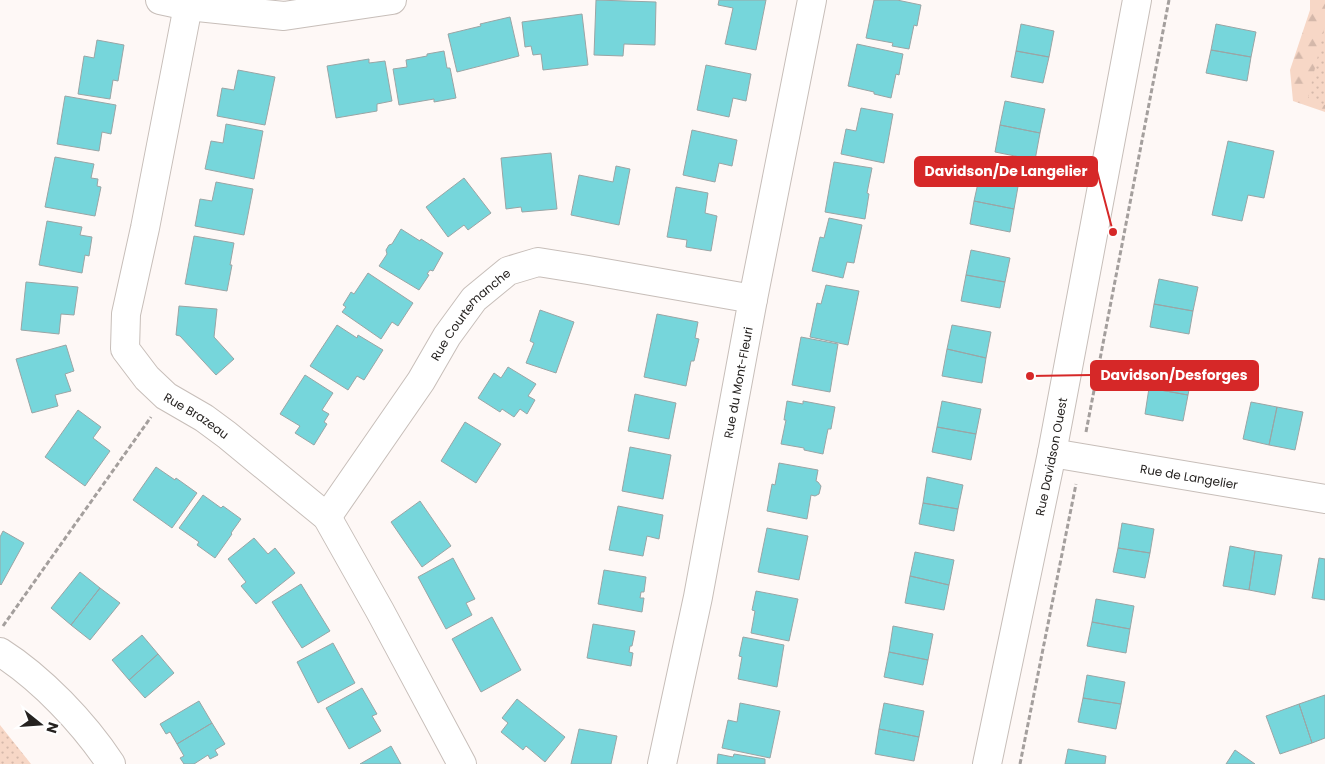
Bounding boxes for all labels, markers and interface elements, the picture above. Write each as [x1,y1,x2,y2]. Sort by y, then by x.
callout: Davidson/De Langelier [915,157,1097,186]
text: Davidson/De Langelier [925,161,1088,181]
street label: Rue Courtemanche [426,264,514,364]
street label: Rue du Mont-Fleuri [719,325,756,440]
callout: Davidson/Desforges [1091,361,1258,390]
text: Davidson/Desforges [1100,365,1248,385]
street label: Rue Brazeau [161,388,233,442]
street label: Rue Davidson Ouest [1031,396,1071,517]
street label: Rue de Langelier [1139,459,1240,493]
north arrow [15,699,65,749]
text: N [41,720,64,736]

